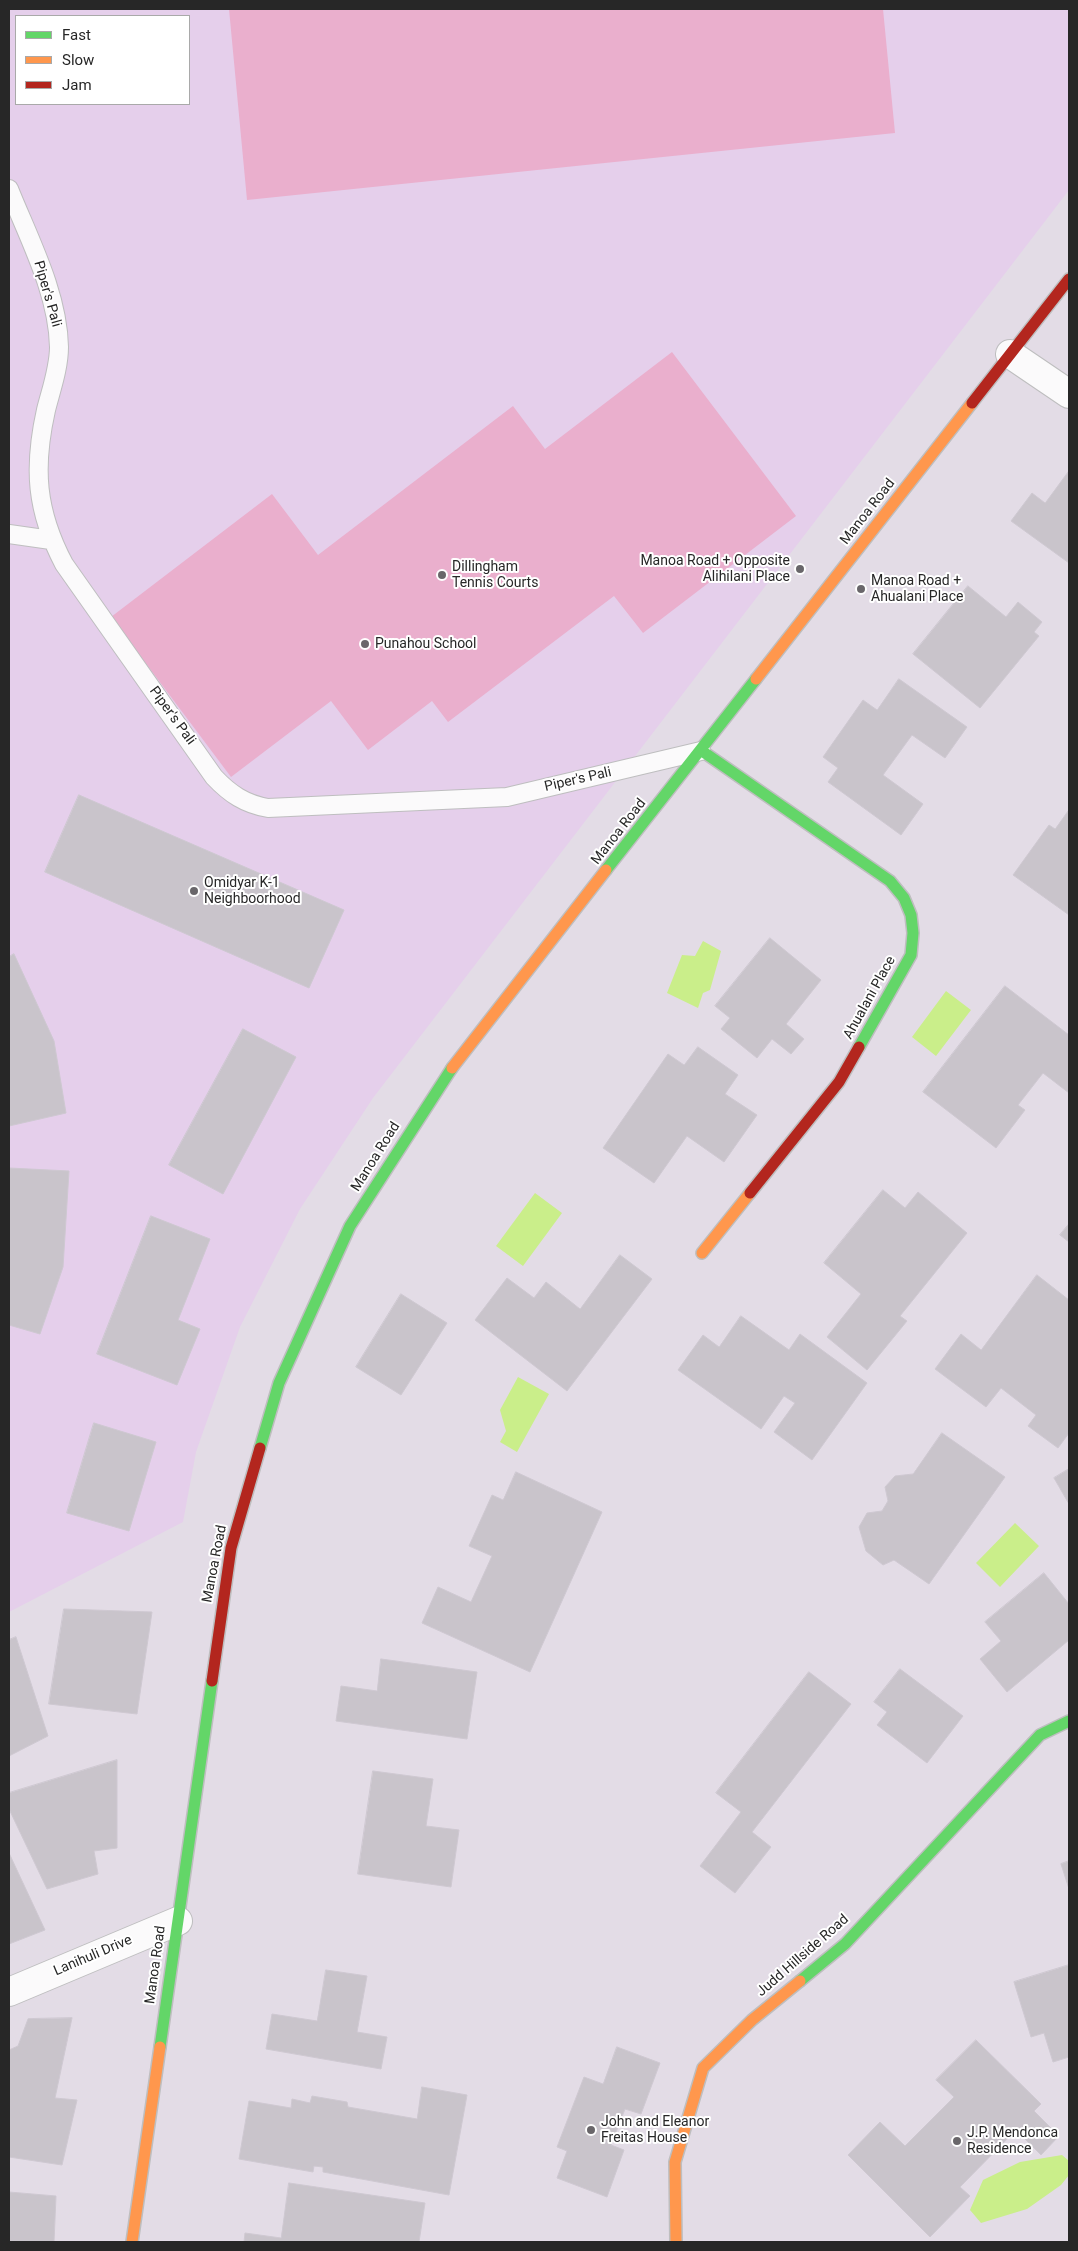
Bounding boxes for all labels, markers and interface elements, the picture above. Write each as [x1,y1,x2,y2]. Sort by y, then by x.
legend [15,15,190,105]
text: Fast [62,26,91,44]
text: Slow [62,51,94,69]
text: Jam [62,76,92,94]
street label: Piper's Pali [30,259,64,329]
street label: Manoa Road [837,476,899,548]
place label: Manoa Road + Opposite Alihilani Place [640,553,790,586]
place label: Dillingham Tennis Courts [452,559,538,592]
marker: Manoa Road + Opposite Alihilani Place [794,563,806,575]
marker: Dillingham Tennis Courts [436,569,448,581]
place label: Manoa Road + Ahualani Place [871,573,963,606]
marker: Manoa Road + Ahualani Place [855,583,867,595]
place label: Punahou School [375,636,477,652]
marker: Punahou School [359,638,371,650]
street label: Piper's Pali [145,683,199,749]
street label: Piper's Pali [543,764,613,796]
street label: Manoa Road [588,796,650,868]
place label: Omidyar K-1 Neighboorhood [204,875,301,908]
marker: Omidyar K-1 Neighboorhood [188,885,200,897]
street label: Ahualani Place [840,954,900,1042]
street label: Manoa Road [348,1119,404,1195]
street label: Manoa Road [199,1524,231,1604]
street label: Judd Hillside Road [754,1911,852,2001]
street label: Manoa Road [142,1925,170,2005]
street label: Lanihuli Drive [51,1932,135,1980]
place label: John and Eleanor Freitas House [601,2114,709,2146]
marker: John and Eleanor Freitas House [585,2124,597,2136]
place label: J.P. Mendonca Residence [967,2125,1058,2158]
marker: J.P. Mendonca Residence [951,2135,963,2147]

